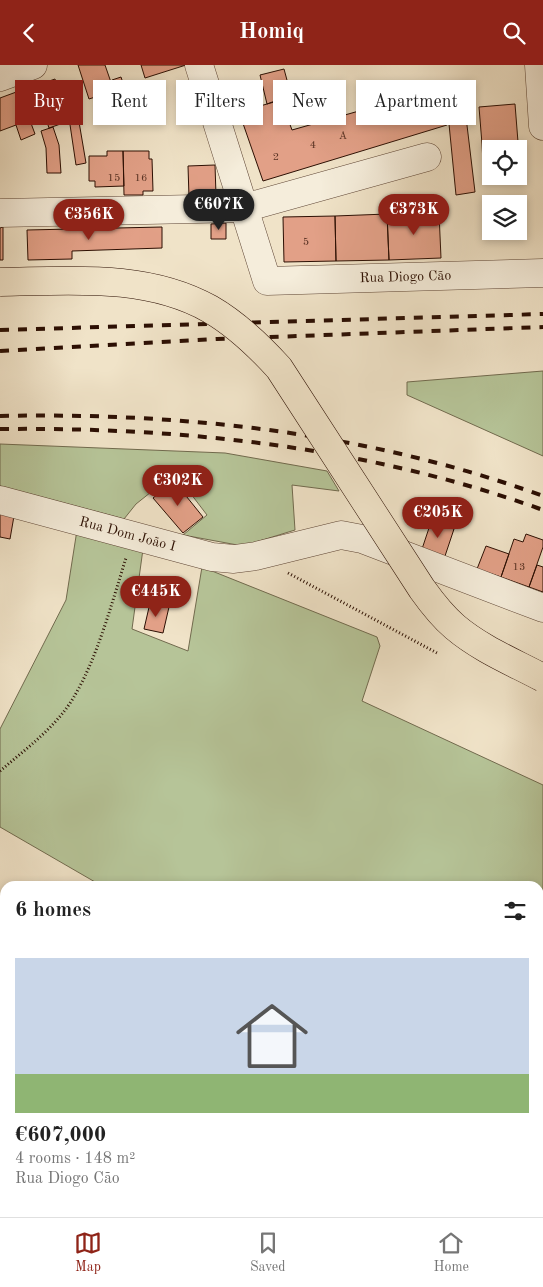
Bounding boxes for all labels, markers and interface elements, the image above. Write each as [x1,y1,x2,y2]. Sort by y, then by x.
icon: back [15,19,43,47]
icon: search [500,19,528,47]
text: Homiq [239,21,304,43]
chip: Buy [15,80,83,125]
chip: Rent [93,80,166,125]
chip: Filters [176,80,263,125]
chip: New [273,80,346,125]
chip: Apartment [356,80,476,125]
house number: A [339,131,348,142]
house number: 4 [310,140,316,151]
map controls [482,140,527,240]
button: locate [482,140,527,185]
house number: 2 [273,152,279,163]
house number: 15 [108,173,120,184]
house number: 16 [135,173,147,184]
pin: €607K [184,189,254,231]
pin: €373K [379,193,449,236]
button: layers [482,195,527,240]
text: €607K [194,197,244,213]
pin: €356K [54,199,124,241]
text: €373K [389,202,439,218]
text: €356K [64,207,114,223]
house number: 5 [303,237,309,248]
street label: Rua Diogo Cão [359,269,452,285]
pin: €302K [143,465,213,507]
text: €302K [153,473,203,489]
pin: €205K [403,497,473,539]
text: €205K [413,505,463,521]
street label: Rua Dom João I [78,515,177,554]
house number: 13 [513,562,525,573]
pin: €445K [121,575,191,618]
text: €445K [131,584,181,600]
icon: filters [501,897,529,925]
text: 6 homes [15,900,91,921]
icon: home [227,991,317,1081]
text: €607,000 [15,1125,106,1146]
text: 4 rooms · 148 m² [15,1151,135,1167]
text: Rua Diogo Cão [15,1171,120,1187]
tab: Map [74,1229,102,1276]
tab: Saved [250,1229,286,1276]
tab: Home [433,1229,469,1276]

